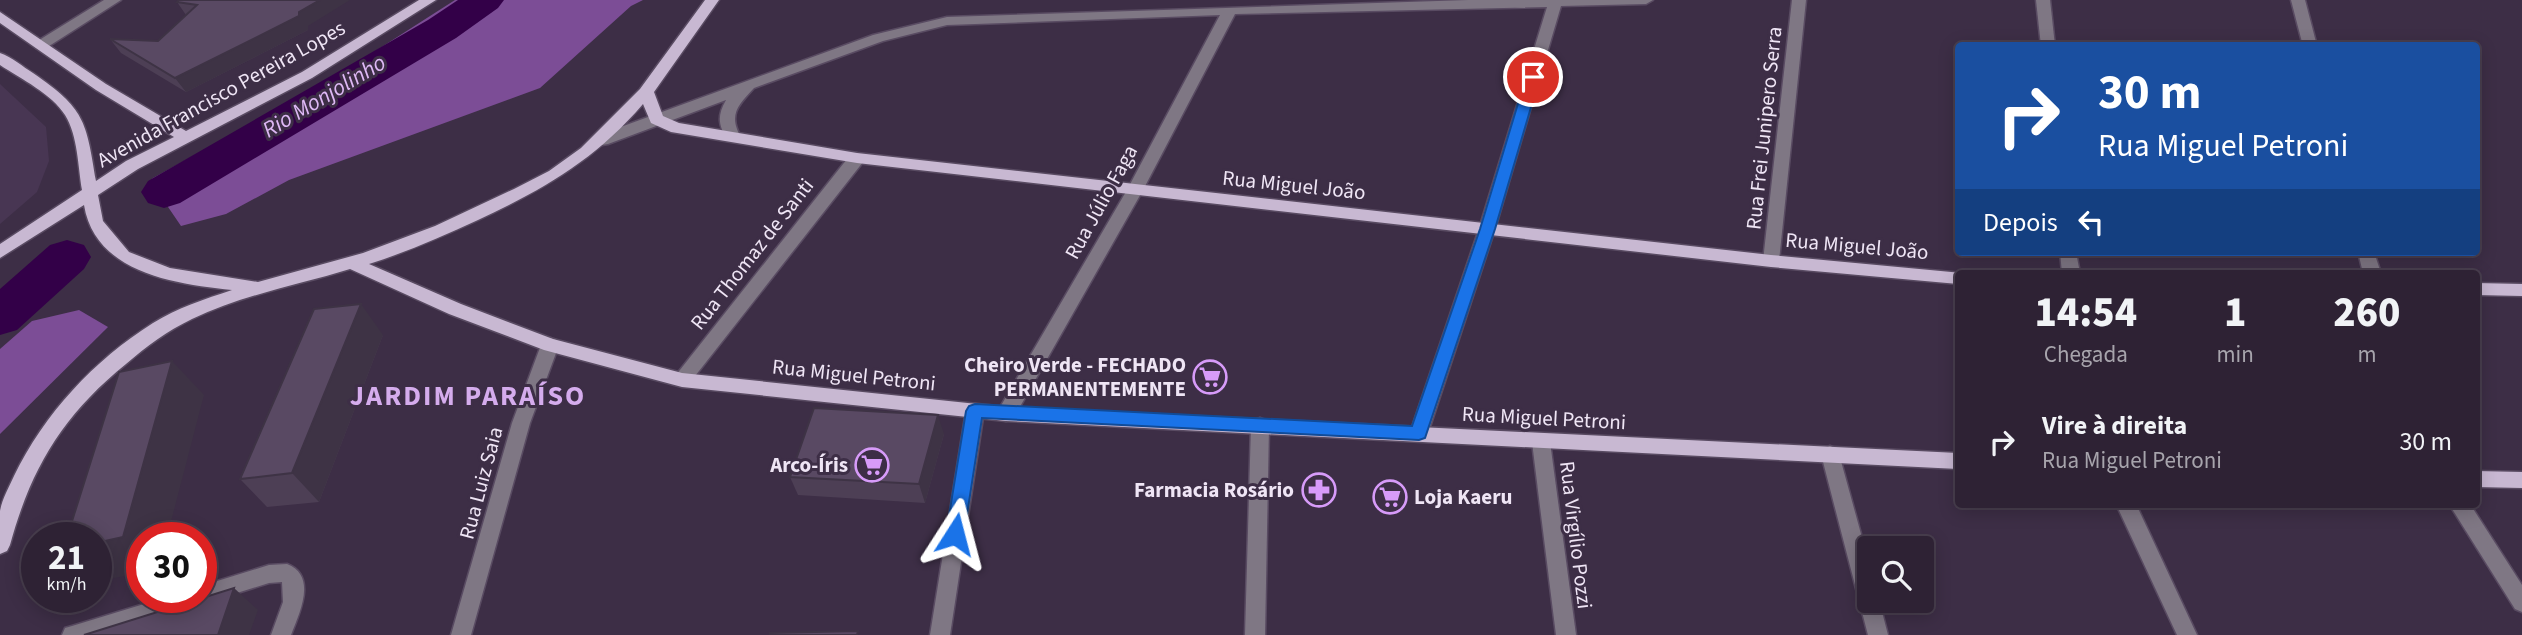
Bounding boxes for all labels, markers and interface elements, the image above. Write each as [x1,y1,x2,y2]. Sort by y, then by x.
street label: Avenida Francisco Pereira Lopes [91,13,351,175]
street label: Rua Frei Junipero Serra [1738,25,1790,231]
water label: Rio Monjolinho [256,46,392,146]
pin [1503,47,1563,107]
icon: arrive [1514,58,1552,96]
text: 30 m [2098,58,2202,128]
icon: right [1983,70,2074,161]
text: Rua Miguel Petroni [2098,123,2348,169]
street label: Rua Júlio Faga [1057,139,1145,265]
street label: Rua Miguel João [1221,163,1367,207]
street label: Rua Thomaz de Santi [683,172,821,336]
icon: left [2072,203,2110,241]
text: Depois [1983,204,2058,241]
street label: Rua Miguel João [1784,225,1930,267]
text: 14:54 [2034,283,2137,343]
text: 1 [2224,283,2246,343]
text: 260 [2333,283,2401,343]
text: Chegada [2044,338,2128,371]
text: min [2217,338,2254,371]
text: m [2357,338,2376,371]
place label: Cheiro Verde - FECHADO PERMANENTEMENTE [964,350,1186,404]
street label: Rua Miguel Petroni [771,351,937,399]
supermarket icon: Cheiro Verde - FECHADO PERMANENTEMENTE [1191,358,1229,396]
district label: JARDIM PARAÍSO [350,376,586,416]
street label: Rua Miguel Petroni [1461,399,1627,437]
text: Vire à direita [2042,407,2187,444]
street label: Rua Luiz Saia [452,423,510,543]
icon: right [1983,423,2021,461]
text: 30 m [2399,423,2452,460]
text: Rua Miguel Petroni [2042,444,2222,477]
supermarket icon: Arco-Íris [853,446,891,484]
place label: Arco-Íris [769,450,848,480]
street label: Rua Virgílio Pozzi [1552,459,1600,611]
pharmacy icon: Farmacia Rosário [1300,471,1338,509]
place label: Farmacia Rosário [1134,475,1294,505]
supermarket icon: Loja Kaeru [1371,478,1409,516]
place label: Loja Kaeru [1414,482,1512,512]
position arrow [918,497,992,571]
speed limit sign: 30 [126,522,217,613]
text: 21 [48,533,85,583]
map controls [1857,536,1934,613]
button: search [1857,536,1934,613]
text: km/h [47,572,86,597]

